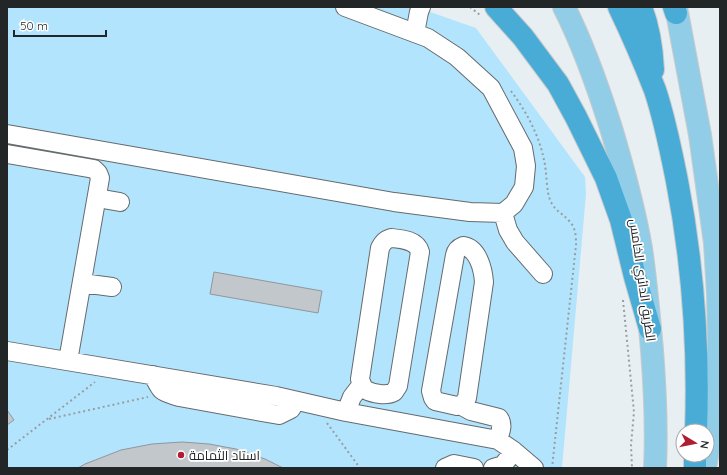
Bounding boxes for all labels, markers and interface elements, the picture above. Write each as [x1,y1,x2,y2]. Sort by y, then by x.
scale bar [14,12,106,38]
text: 50 m [20,18,48,33]
street label: الطريق الدائري الخامس [623,218,660,343]
north arrow [675,423,715,463]
text: N [697,440,712,450]
place label: استاد الثمامة [189,447,260,463]
marker: استاد الثمامة [176,450,186,460]

